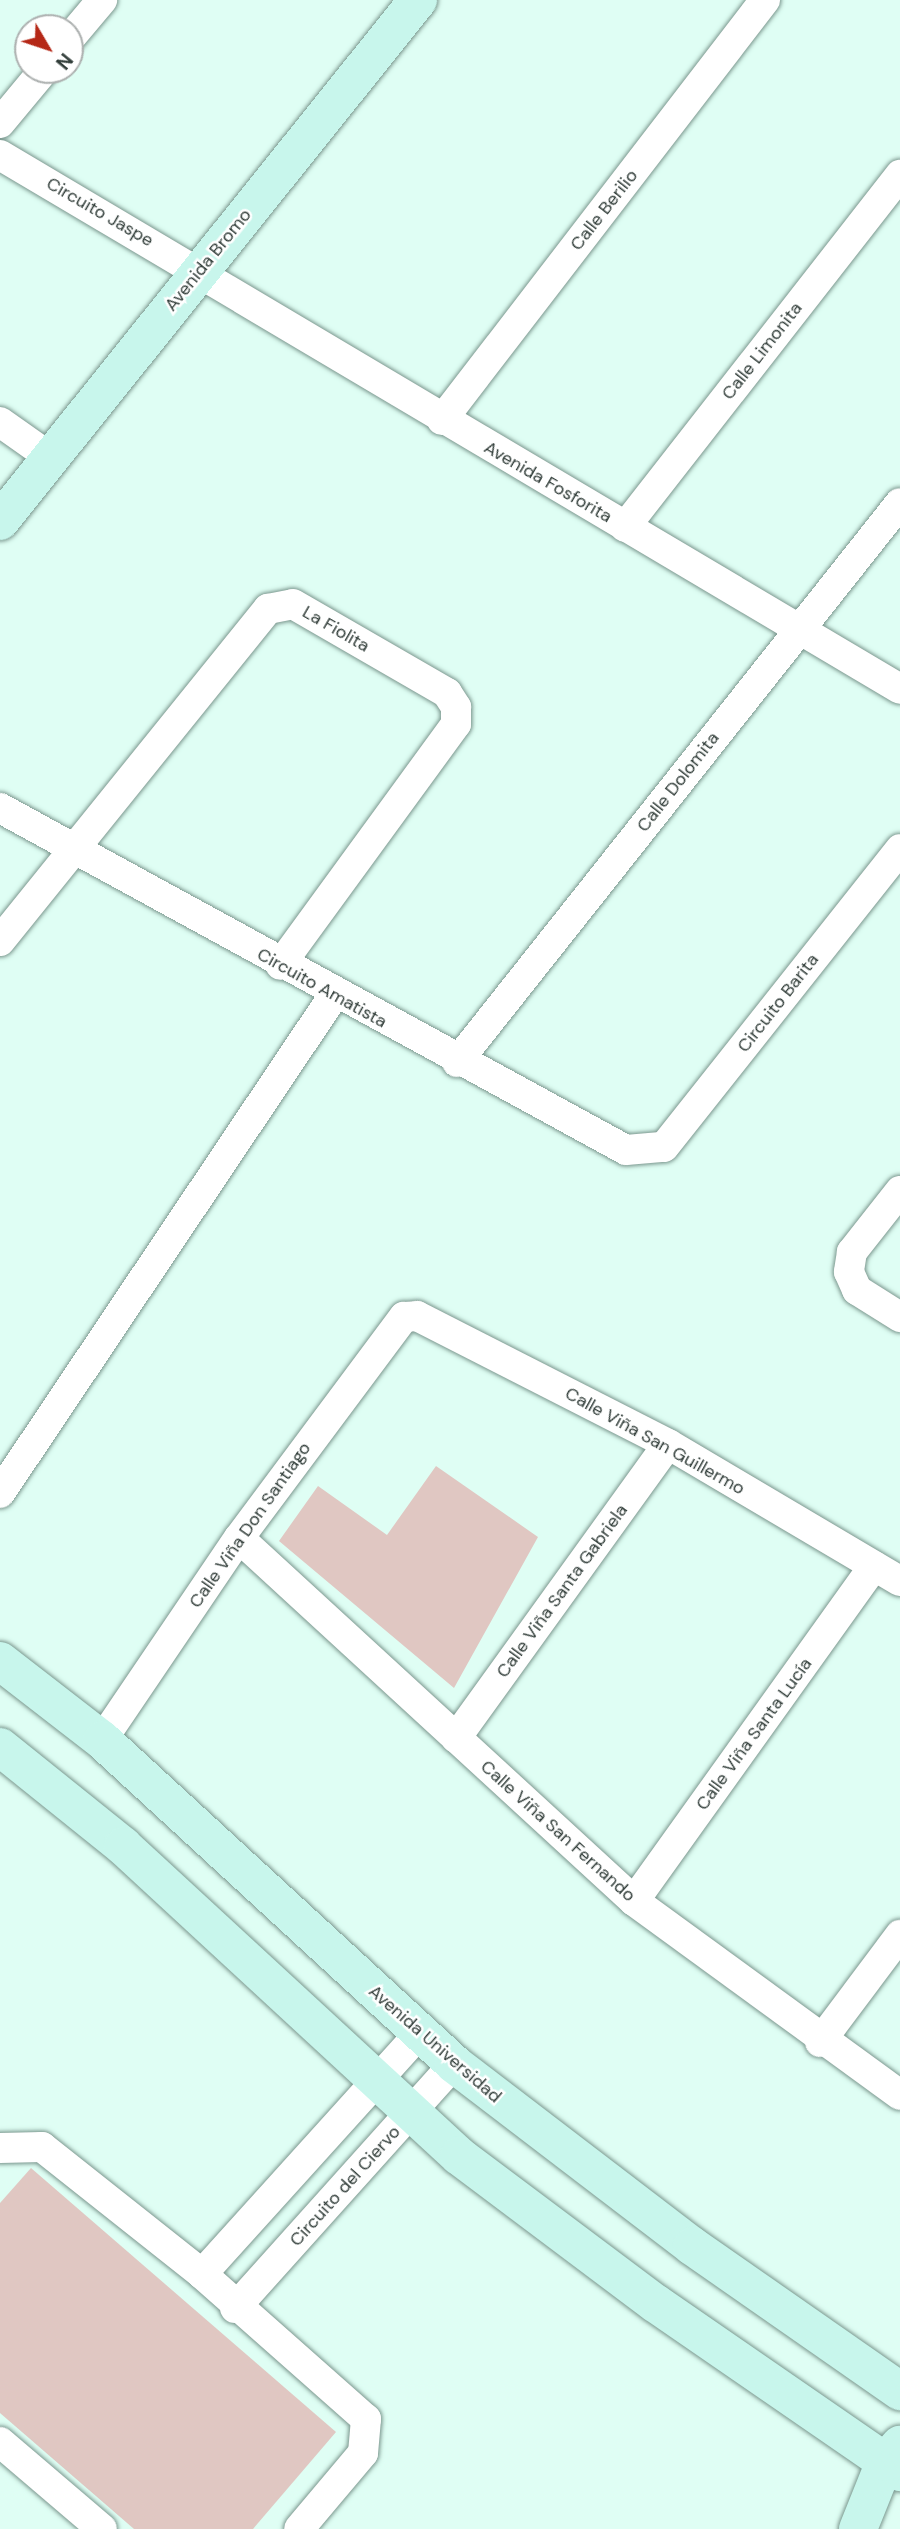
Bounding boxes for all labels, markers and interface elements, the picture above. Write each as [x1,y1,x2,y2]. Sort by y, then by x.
north arrow [14,14,84,84]
text: N [50,48,78,75]
street label: Calle Berilio [566,165,642,255]
street label: Circuito Jaspe [43,173,157,251]
street label: Avenida Bromo [160,204,256,316]
street label: Calle Limonita [717,298,807,404]
street label: Avenida Fosforita [480,437,616,527]
street label: La Fiolita [299,601,373,657]
street label: Calle Dolomita [632,728,724,836]
street label: Circuito Amatista [253,943,391,1033]
street label: Circuito Barita [733,949,823,1057]
street label: Calle Viña San Guillermo [561,1383,749,1499]
street label: Calle Viña Don Santiago [185,1438,315,1612]
street label: Calle Viña Santa Gabriela [492,1500,632,1682]
street label: Calle Viña Santa Lucía [691,1654,817,1814]
street label: Calle Viña San Fernando [476,1756,640,1906]
street label: Avenida Universidad [364,1980,506,2108]
street label: Circuito del Ciervo [285,2121,405,2251]

